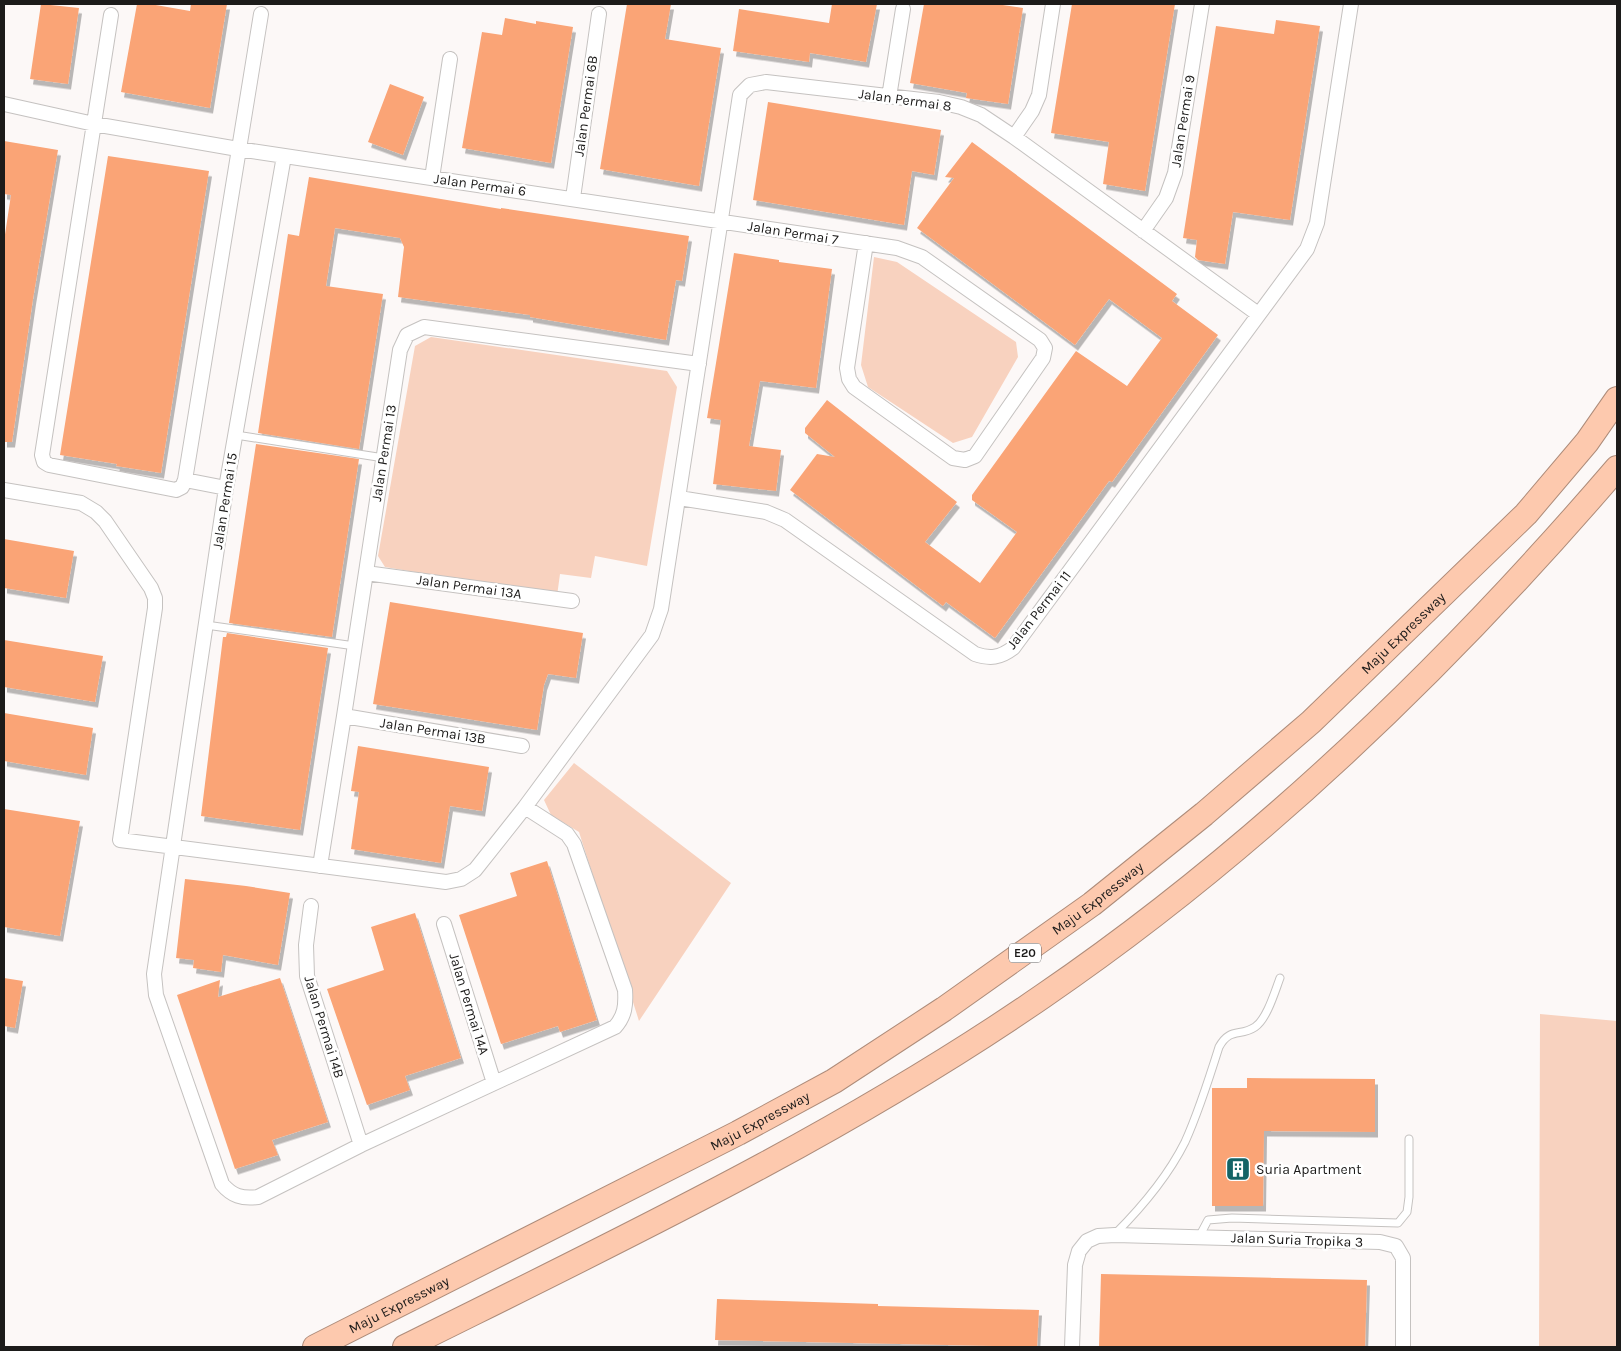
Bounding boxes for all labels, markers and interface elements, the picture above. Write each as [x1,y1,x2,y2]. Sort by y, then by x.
street label: Jalan Permai 6B [571,54,601,158]
street label: Jalan Permai 9 [1167,74,1199,168]
street label: Jalan Permai 8 [857,85,953,115]
street label: Jalan Permai 6 [433,170,527,200]
street label: Jalan Permai 7 [746,217,840,249]
street label: Jalan Permai 13 [368,403,400,503]
street label: Jalan Permai 15 [209,451,241,551]
street label: Jalan Permai 11 [1003,568,1075,652]
street label: Jalan Permai 13A [415,571,523,603]
street label: Maju Expressway [1357,588,1449,677]
street label: Jalan Permai 13B [379,714,487,748]
street label: Maju Expressway [1048,858,1147,938]
road number: E20 [1009,944,1041,962]
street label: Jalan Permai 14A [445,951,493,1057]
street label: Jalan Permai 14B [300,974,348,1080]
street label: Maju Expressway [707,1087,813,1154]
building icon: Suria Apartment [1225,1156,1251,1182]
place label: Suria Apartment [1256,1161,1361,1178]
street label: Jalan Suria Tropika 3 [1231,1229,1363,1251]
street label: Maju Expressway [346,1272,452,1337]

